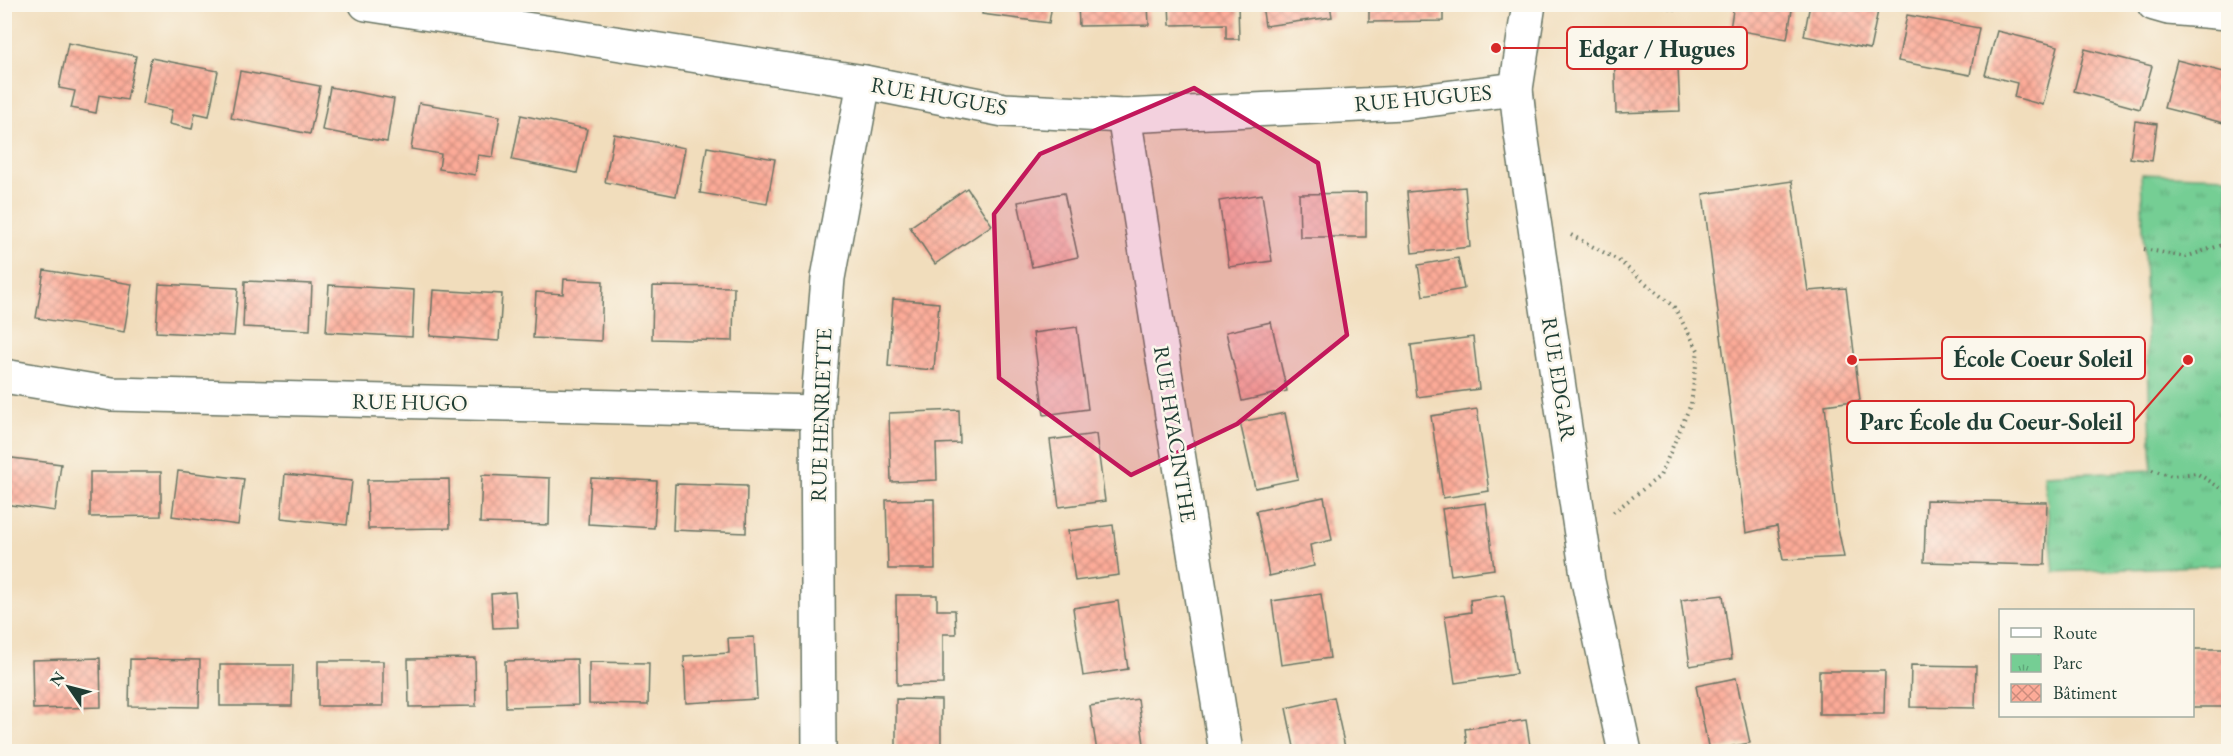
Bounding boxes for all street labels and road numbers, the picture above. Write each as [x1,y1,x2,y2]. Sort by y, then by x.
street label: RUE HUGUES [869,70,1009,122]
street label: RUE HUGUES [1353,78,1493,118]
street label: RUE EDGAR [1535,315,1583,443]
street label: RUE HENRIETTE [803,328,839,502]
street label: RUE HYACINTHE [1147,344,1203,524]
street label: RUE HUGO [352,386,468,418]

